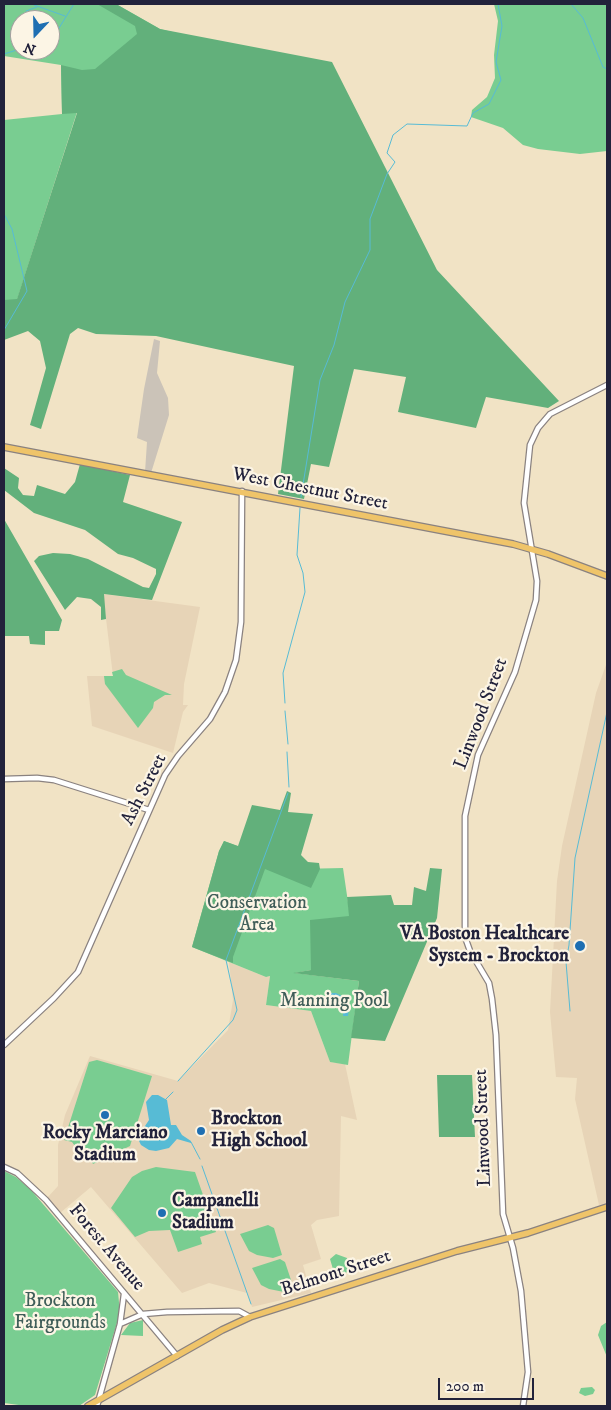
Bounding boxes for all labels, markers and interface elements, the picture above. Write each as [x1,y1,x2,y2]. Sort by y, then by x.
north arrow [10,10,60,60]
text: N [21,38,39,59]
street label: West Chestnut Street [230,464,390,516]
street label: Linwood Street [450,655,514,773]
street label: Ash Street [117,750,173,830]
park label: Conservation Area [207,893,307,937]
place label: VA Boston Healthcare System - Brockton [400,924,569,968]
marker: VA Boston Healthcare System - Brockton [573,939,587,953]
park label: Manning Pool [280,991,388,1013]
street label: Linwood Street [471,1069,497,1187]
marker: Rocky Marciano Stadium [99,1109,111,1121]
place label: Brockton High School [211,1109,307,1153]
place label: Rocky Marciano Stadium [42,1123,168,1167]
marker: Brockton High School [195,1125,207,1137]
place label: Campanelli Stadium [172,1191,259,1235]
street label: Forest Avenue [63,1200,149,1296]
marker: Campanelli Stadium [156,1207,168,1219]
street label: Belmont Street [278,1246,394,1302]
park label: Brockton Fairgrounds [14,1291,106,1335]
scale bar [441,1368,537,1400]
text: 200 m [446,1377,484,1396]

